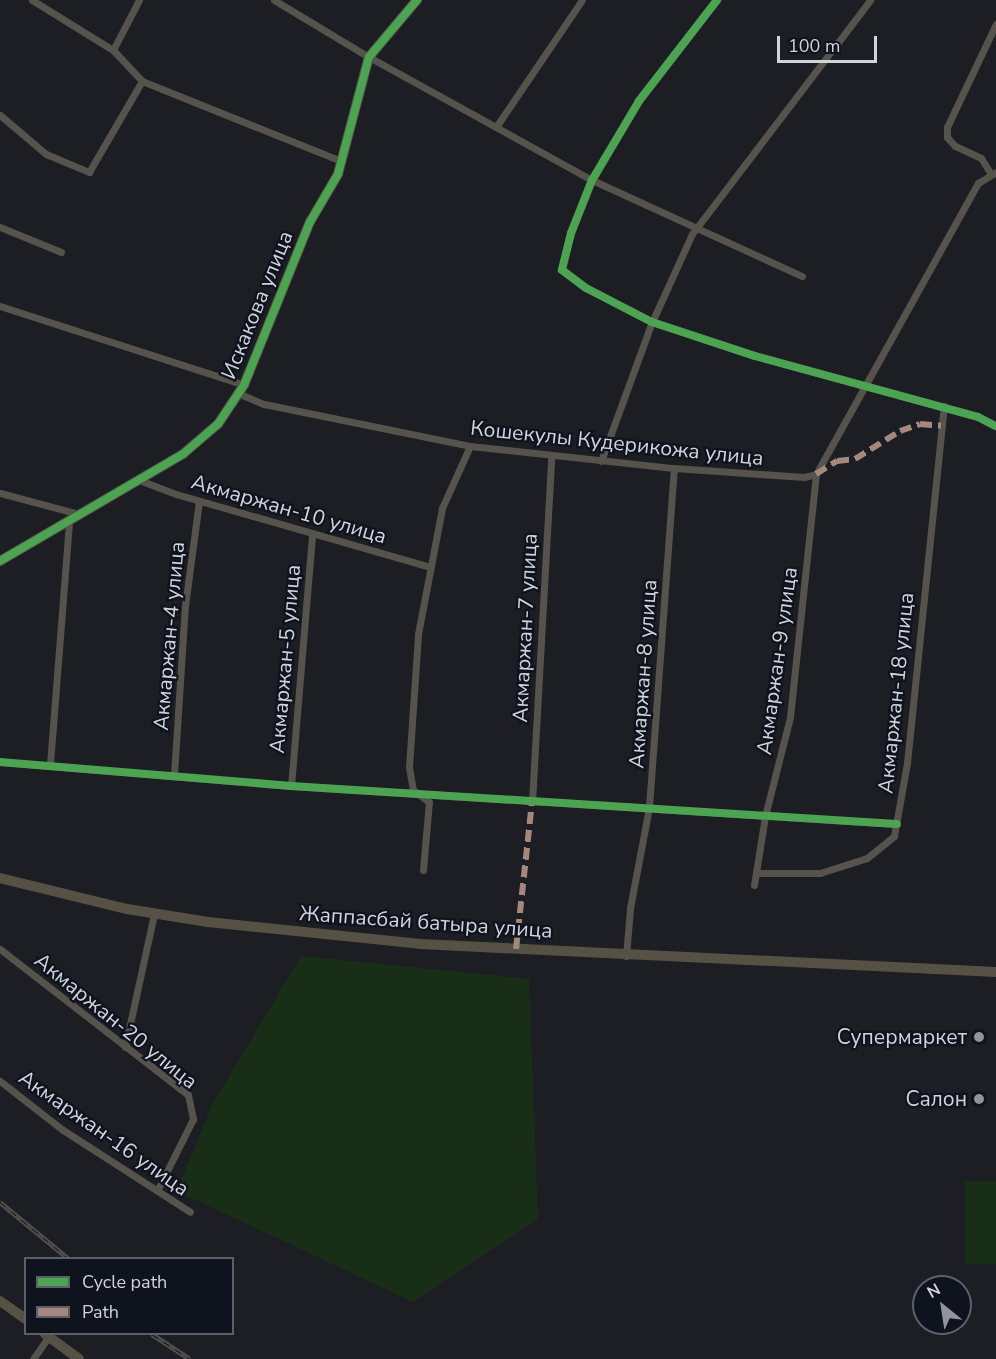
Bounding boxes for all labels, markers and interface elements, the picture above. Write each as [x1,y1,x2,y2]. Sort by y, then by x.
scale bar [780,24,880,62]
text: 100 m [788,34,840,58]
street label: Искакова улица [216,227,298,383]
street label: Кошекулы Кудерикожа улица [469,415,765,471]
street label: Акмаржан-10 улица [188,469,390,549]
street label: Акмаржан-7 улица [507,533,543,723]
street label: Акмаржан-4 улица [148,540,190,732]
street label: Акмаржан-5 улица [264,563,306,755]
street label: Акмаржан-9 улица [751,565,803,757]
street label: Акмаржан-8 улица [624,579,662,769]
street label: Акмаржан-18 улица [873,591,919,795]
street label: Жаппасбай батыра улица [298,901,554,943]
street label: Акмаржан-20 улица [30,948,202,1094]
place label: Супермаркет [837,1024,967,1050]
marker: Супермаркет [972,1030,986,1044]
street label: Акмаржан-16 улица [14,1065,194,1201]
place label: Салон [905,1086,967,1112]
marker: Салон [972,1092,986,1106]
legend [24,1257,234,1335]
text: Cycle path [82,1270,167,1294]
north arrow [912,1275,972,1335]
text: N [923,1279,945,1304]
text: Path [82,1300,119,1324]

